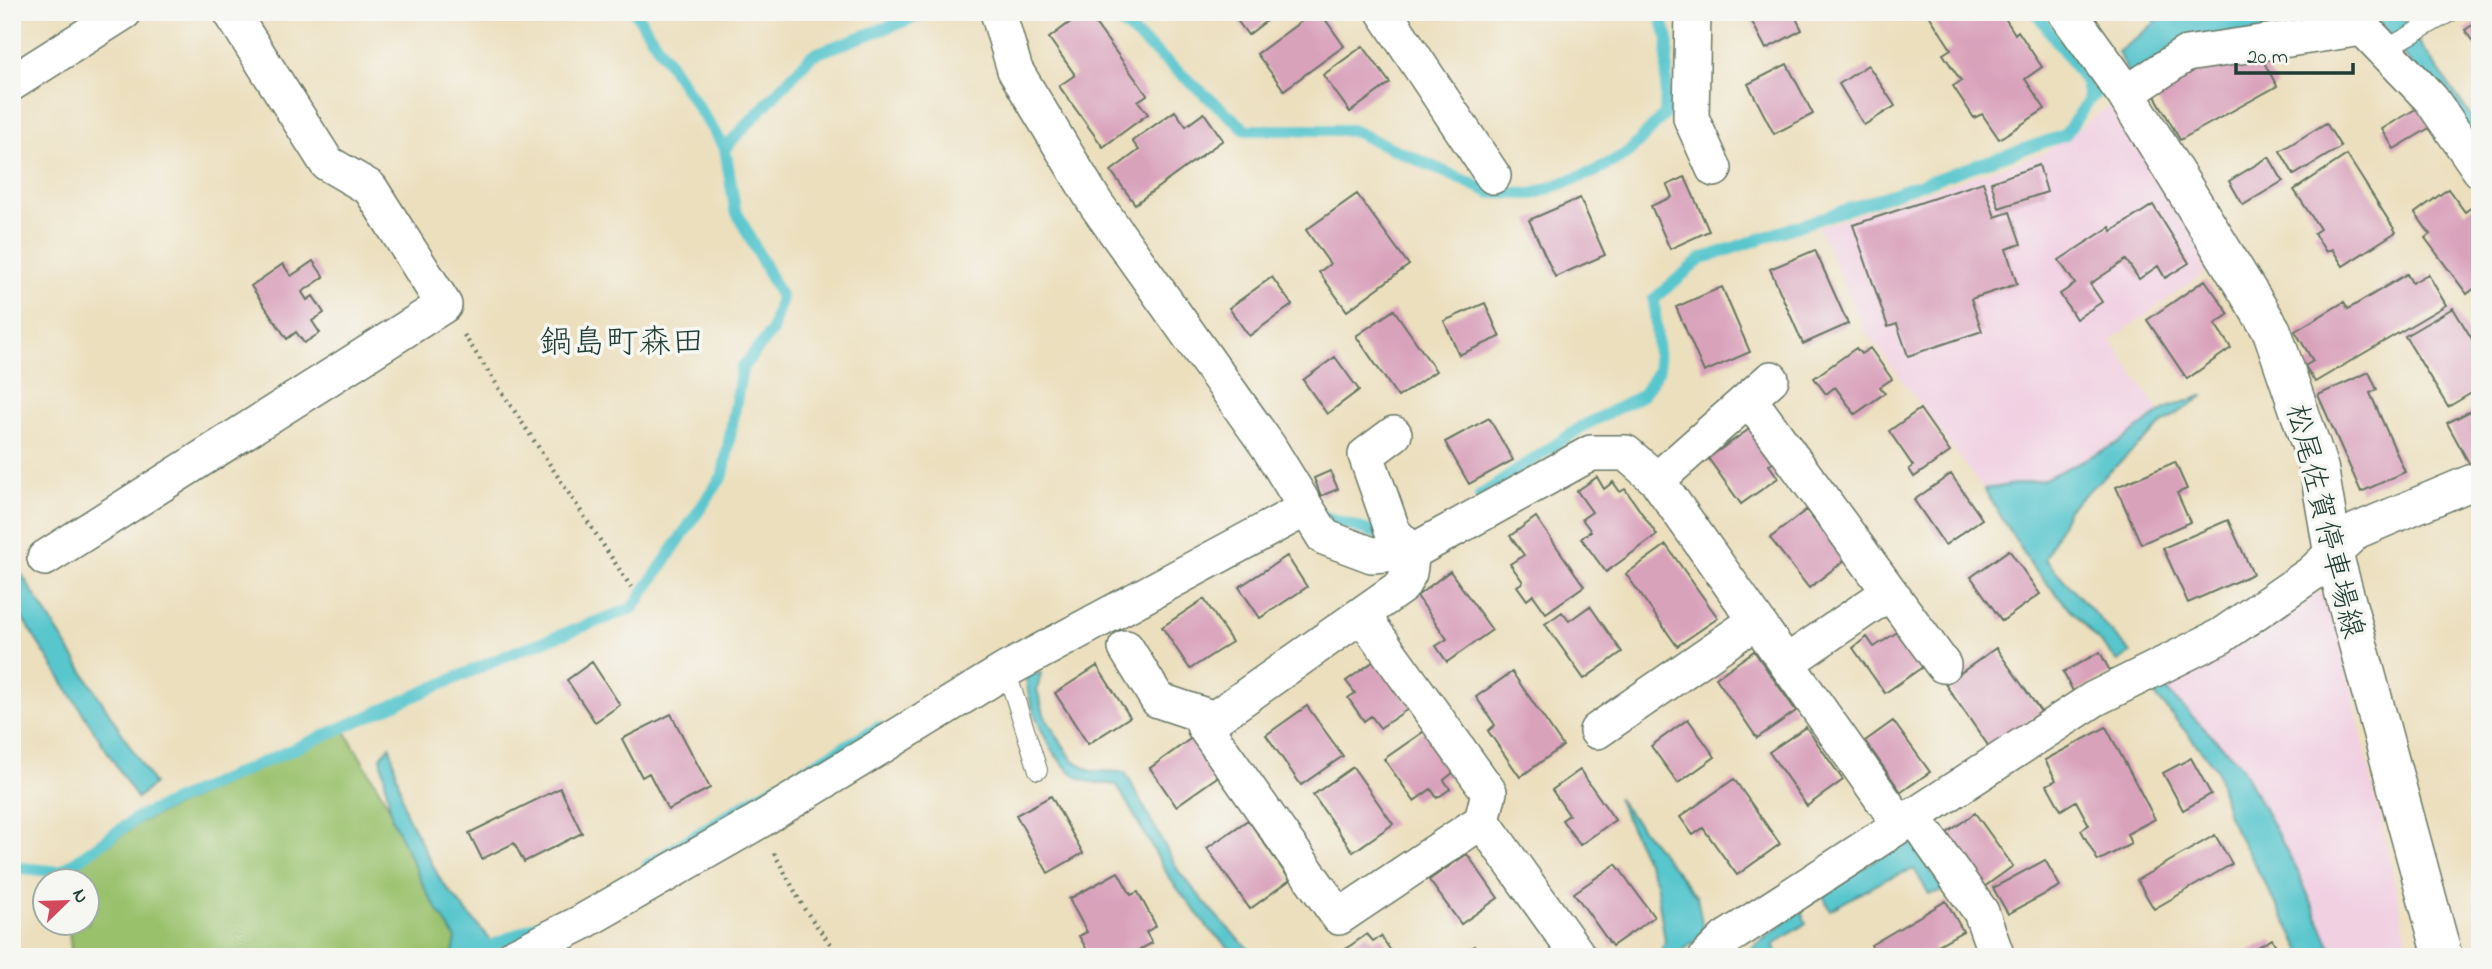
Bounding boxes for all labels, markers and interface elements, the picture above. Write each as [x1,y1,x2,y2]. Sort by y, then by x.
scale bar [2236,32,2354,76]
text: 20 m [2247,43,2288,73]
district label: 鍋島町森田 [540,320,705,368]
street label: 松尾佐賀停車場線 [2273,400,2373,643]
north arrow [32,867,102,937]
text: N [64,885,94,908]

